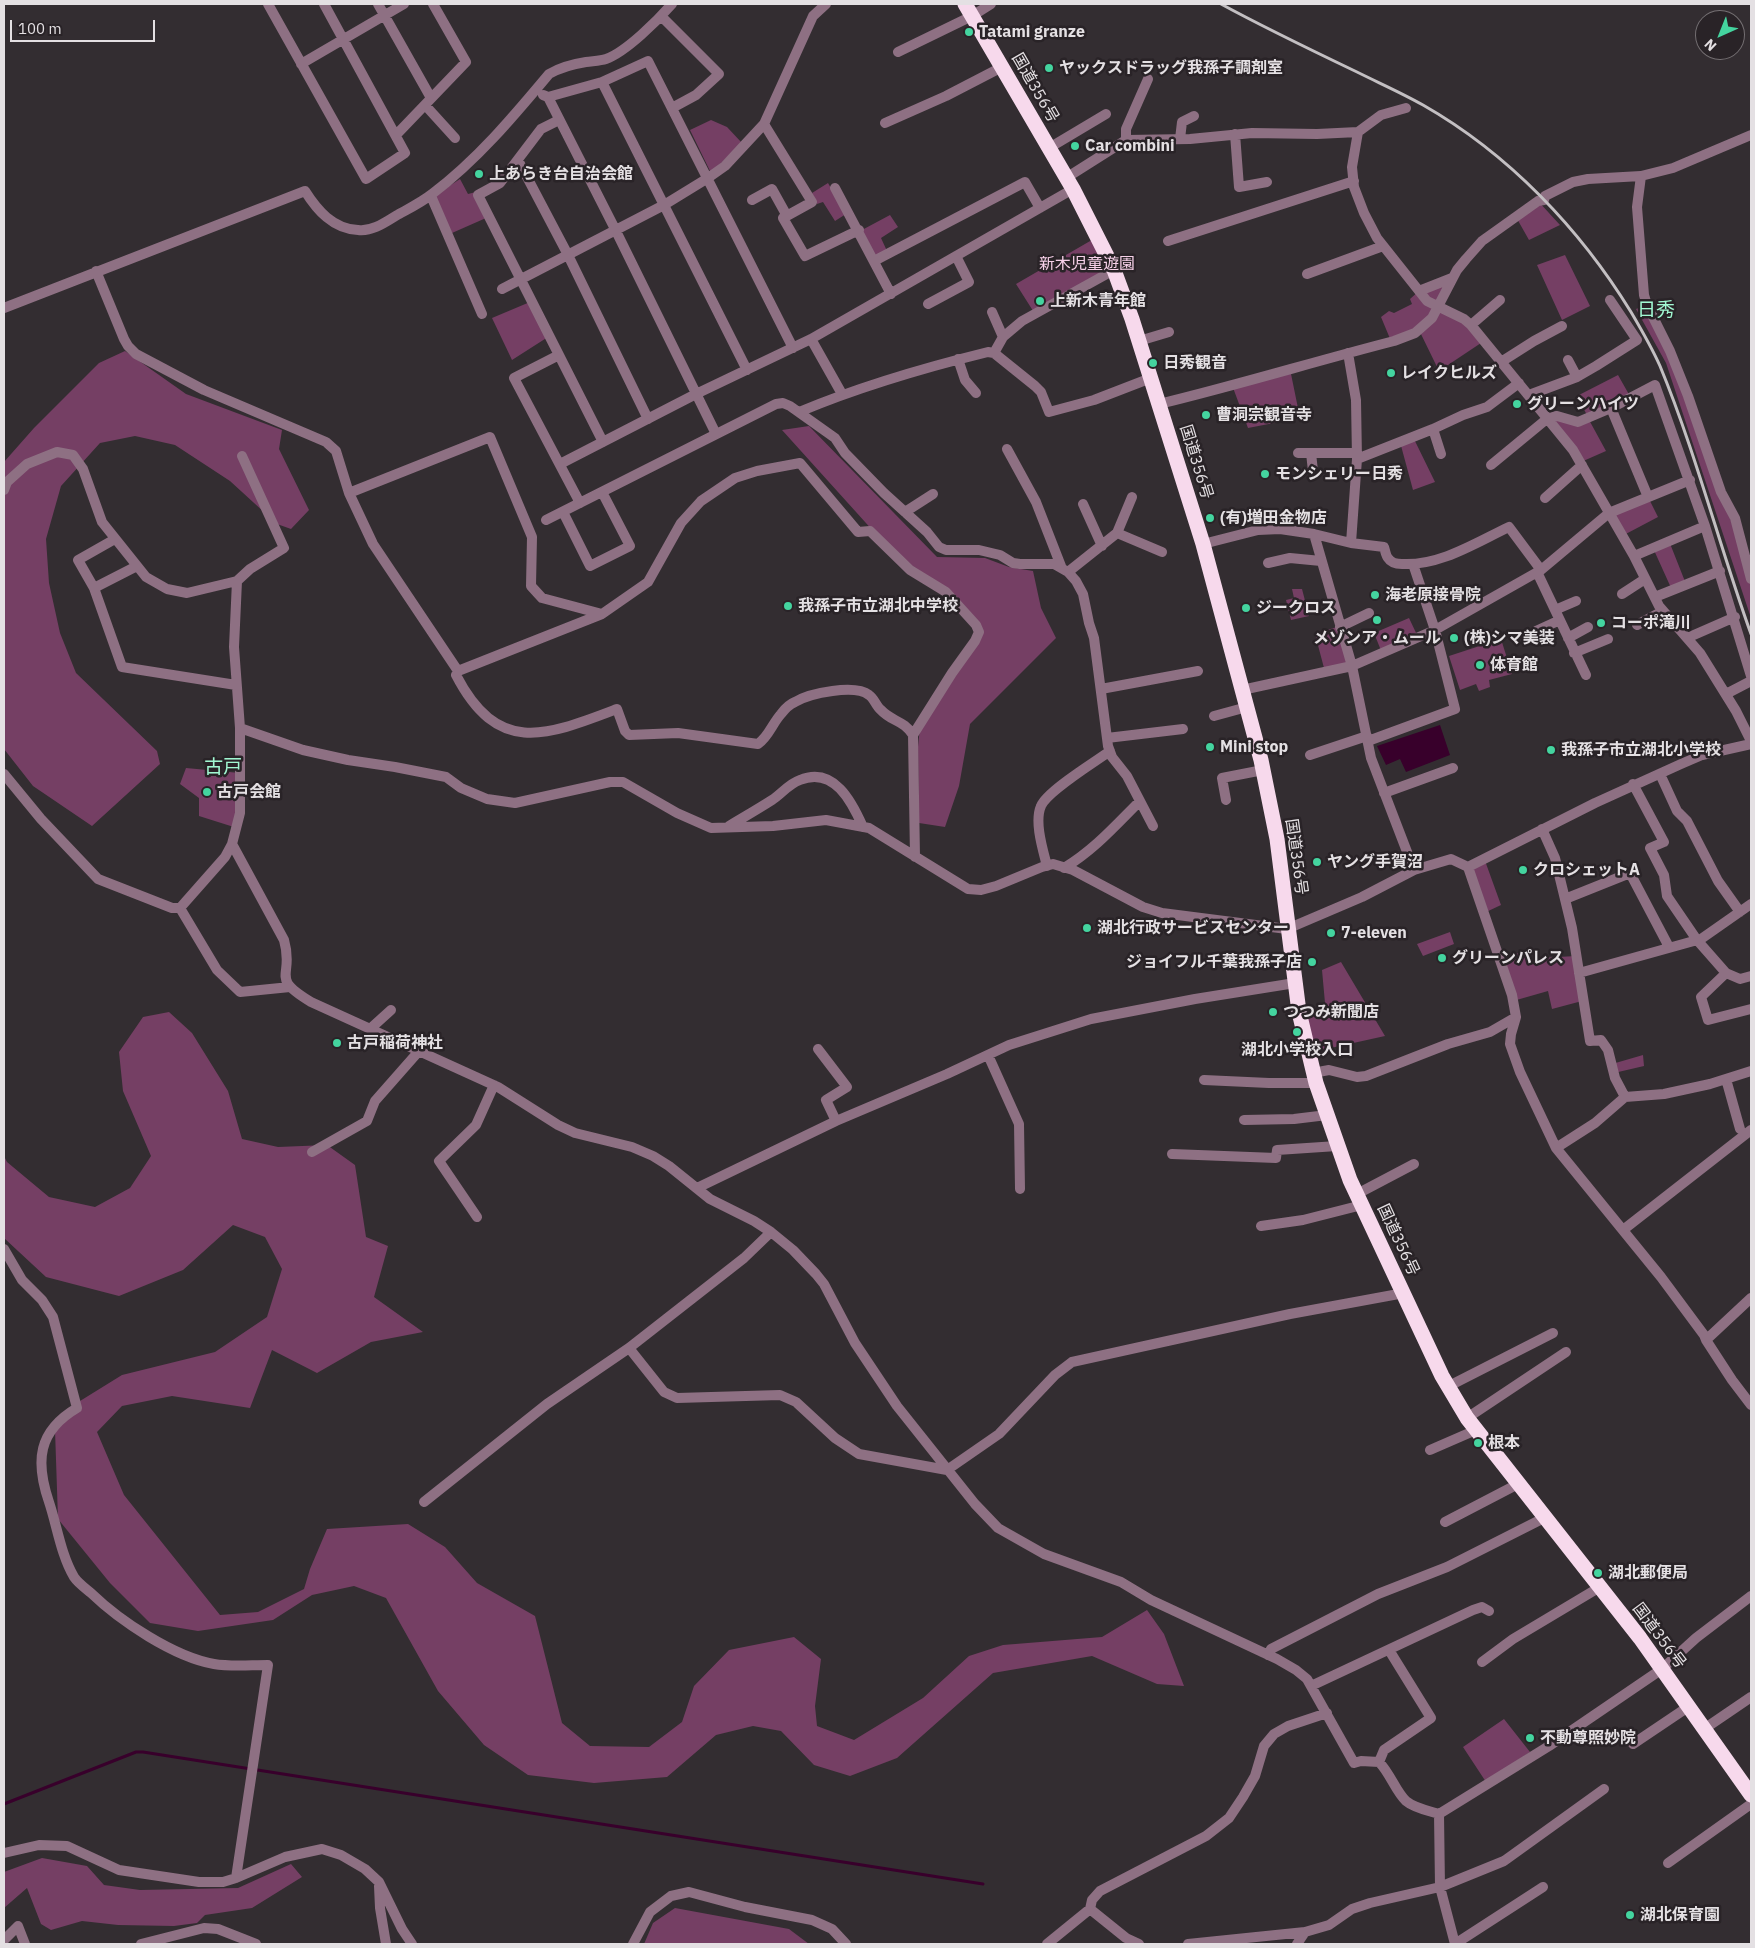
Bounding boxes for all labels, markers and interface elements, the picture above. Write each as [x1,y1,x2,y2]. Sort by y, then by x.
scale bar [12,10,158,42]
north arrow [1695,10,1745,60]
text: 100 m [18,19,62,38]
place label: Tatami granze [979,22,1085,42]
marker: Tatami granze [963,26,975,38]
text: N [1700,35,1720,55]
street label: 国道356号 [1007,50,1063,126]
place label: ヤックスドラッグ我孫子調剤室 [1059,58,1283,78]
marker: ヤックスドラッグ我孫子調剤室 [1043,62,1055,74]
place label: Car combini [1085,136,1175,156]
marker: Car combini [1069,140,1081,152]
place label: 上あらき台自治会館 [489,164,633,184]
marker: 上あらき台自治会館 [473,168,485,180]
park label: 新木児童遊園 [1039,254,1135,274]
place label: 上新木青年館 [1050,291,1146,311]
marker: 上新木青年館 [1034,295,1046,307]
district label: 日秀 [1637,300,1675,322]
place label: 日秀観音 [1163,353,1227,373]
marker: 日秀観音 [1147,357,1159,369]
place label: レイクヒルズ [1401,363,1497,383]
marker: レイクヒルズ [1385,367,1397,379]
place label: グリーンハイツ [1527,394,1639,414]
marker: グリーンハイツ [1511,398,1523,410]
place label: 曹洞宗観音寺 [1216,405,1312,425]
marker: 曹洞宗観音寺 [1200,409,1212,421]
street label: 国道356号 [1176,422,1216,502]
place label: モンシェリー日秀 [1275,464,1403,484]
marker: モンシェリー日秀 [1259,468,1271,480]
place label: (有)増田金物店 [1220,508,1327,528]
marker: (有)増田金物店 [1204,512,1216,524]
place label: 海老原接骨院 [1385,585,1481,605]
marker: 海老原接骨院 [1369,589,1381,601]
place label: 我孫子市立湖北中学校 [798,596,958,616]
place label: ジークロス [1256,598,1336,618]
marker: 我孫子市立湖北中学校 [782,600,794,612]
marker: ジークロス [1240,602,1252,614]
place label: コーポ滝川 [1611,613,1691,633]
marker: メゾンア・ムール [1371,614,1383,626]
marker: コーポ滝川 [1595,617,1607,629]
place label: メゾンア・ムール [1313,628,1441,648]
place label: (株)シマ美装 [1464,628,1555,648]
marker: (株)シマ美装 [1448,632,1460,644]
place label: 体育館 [1490,655,1538,675]
marker: 体育館 [1474,659,1486,671]
place label: Mini stop [1220,737,1288,757]
place label: 我孫子市立湖北小学校 [1561,740,1721,760]
marker: Mini stop [1204,741,1216,753]
marker: 我孫子市立湖北小学校 [1545,744,1557,756]
district label: 古戸 [204,757,242,779]
place label: 古戸会館 [217,782,281,802]
marker: 古戸会館 [201,786,213,798]
street label: 国道356号 [1281,818,1311,896]
place label: ヤング手賀沼 [1327,852,1423,872]
marker: ヤング手賀沼 [1311,856,1323,868]
place label: クロシェットA [1533,860,1640,880]
marker: クロシェットA [1517,864,1529,876]
place label: 湖北行政サービスセンター [1097,918,1289,938]
marker: 湖北行政サービスセンター [1081,922,1093,934]
place label: 7-eleven [1341,923,1407,943]
marker: 7-eleven [1325,927,1337,939]
place label: グリーンパレス [1452,948,1564,968]
place label: ジョイフル千葉我孫子店 [1126,952,1302,972]
marker: グリーンパレス [1436,952,1448,964]
marker: ジョイフル千葉我孫子店 [1306,956,1318,968]
place label: つつみ新聞店 [1283,1002,1379,1022]
marker: つつみ新聞店 [1267,1006,1279,1018]
marker: 湖北小学校入口 [1291,1026,1303,1038]
place label: 古戸稲荷神社 [347,1033,443,1053]
marker: 古戸稲荷神社 [331,1037,343,1049]
place label: 湖北小学校入口 [1241,1040,1353,1060]
street label: 国道356号 [1373,1201,1423,1279]
place label: 根本 [1488,1433,1520,1453]
marker: 根本 [1472,1437,1484,1449]
place label: 湖北郵便局 [1608,1563,1688,1583]
marker: 湖北郵便局 [1592,1567,1604,1579]
street label: 国道356号 [1628,1600,1690,1672]
place label: 不動尊照妙院 [1540,1728,1636,1748]
marker: 不動尊照妙院 [1524,1732,1536,1744]
place label: 湖北保育園 [1640,1905,1720,1925]
marker: 湖北保育園 [1624,1909,1636,1921]

